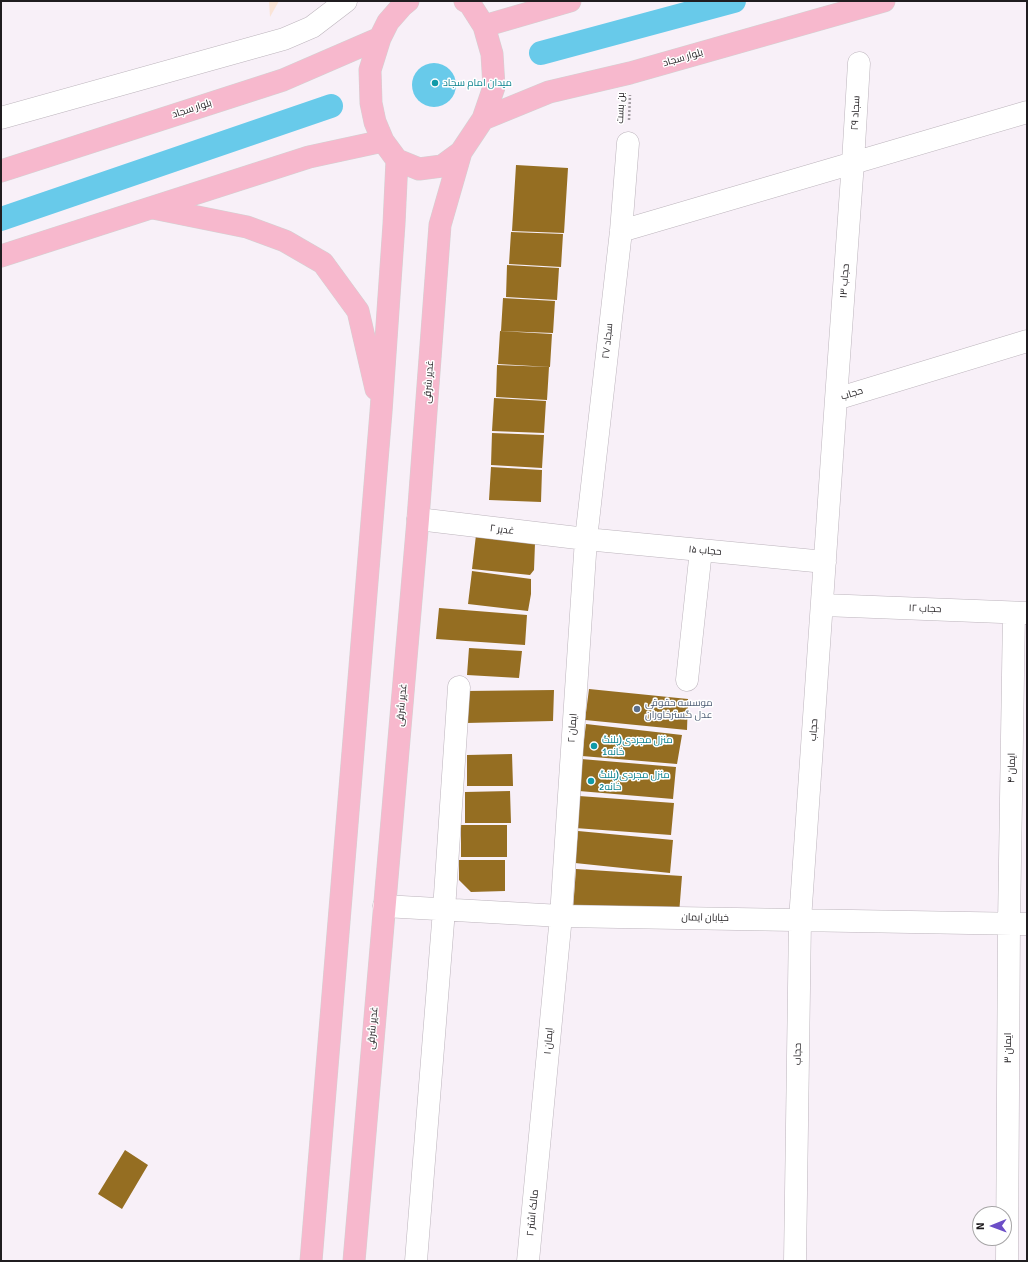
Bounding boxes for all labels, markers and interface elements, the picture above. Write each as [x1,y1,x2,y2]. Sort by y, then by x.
street label: بلوار سجاد [662,47,704,69]
place label: میدان امام سجاد [443,77,512,89]
marker: میدان امام سجاد [430,78,440,88]
street label: بن بست [614,92,628,124]
street label: سجاد ۲۹ [849,95,863,131]
street label: بلوار سجاد [171,97,213,121]
street label: حجاب ۱۳ [838,263,852,299]
street label: سجاد ۲۷ [600,323,616,359]
street label: غدیر شرقی [422,360,436,404]
street label: حجاب [840,385,864,403]
street label: غدیر ۲ [489,523,515,537]
street label: حجاب ۱۵ [688,544,722,558]
street label: حجاب ۱۲ [908,602,942,616]
street label: غدیر شرقی [394,683,410,727]
place label: موسسه حقوقی عدل گسترخاوران [645,697,713,720]
marker: موسسه حقوقی عدل گسترخاوران [632,704,642,714]
street label: ایمان ۲ [566,713,580,743]
street label: حجاب [807,718,821,742]
place label: منزل مجردی(پلنگ خانه1 [602,734,673,758]
marker: منزل مجردی(پلنگ خانه1 [589,741,599,751]
street label: ایمان ۴ [1006,753,1018,783]
place label: منزل مجردی(پلنگ خانه2 [599,769,670,792]
marker: منزل مجردی(پلنگ خانه2 [586,776,596,786]
street label: خیابان ایمان [681,912,729,924]
street label: غدیر شرقی [365,1006,381,1050]
street label: ایمان ۱ [542,1027,556,1055]
street label: ایمان ۳ [1002,1033,1014,1063]
street label: حجاب [792,1043,804,1065]
street label: مالک اشتر ۲ [525,1189,541,1237]
north arrow [972,1206,1012,1246]
text: N [974,1222,987,1230]

